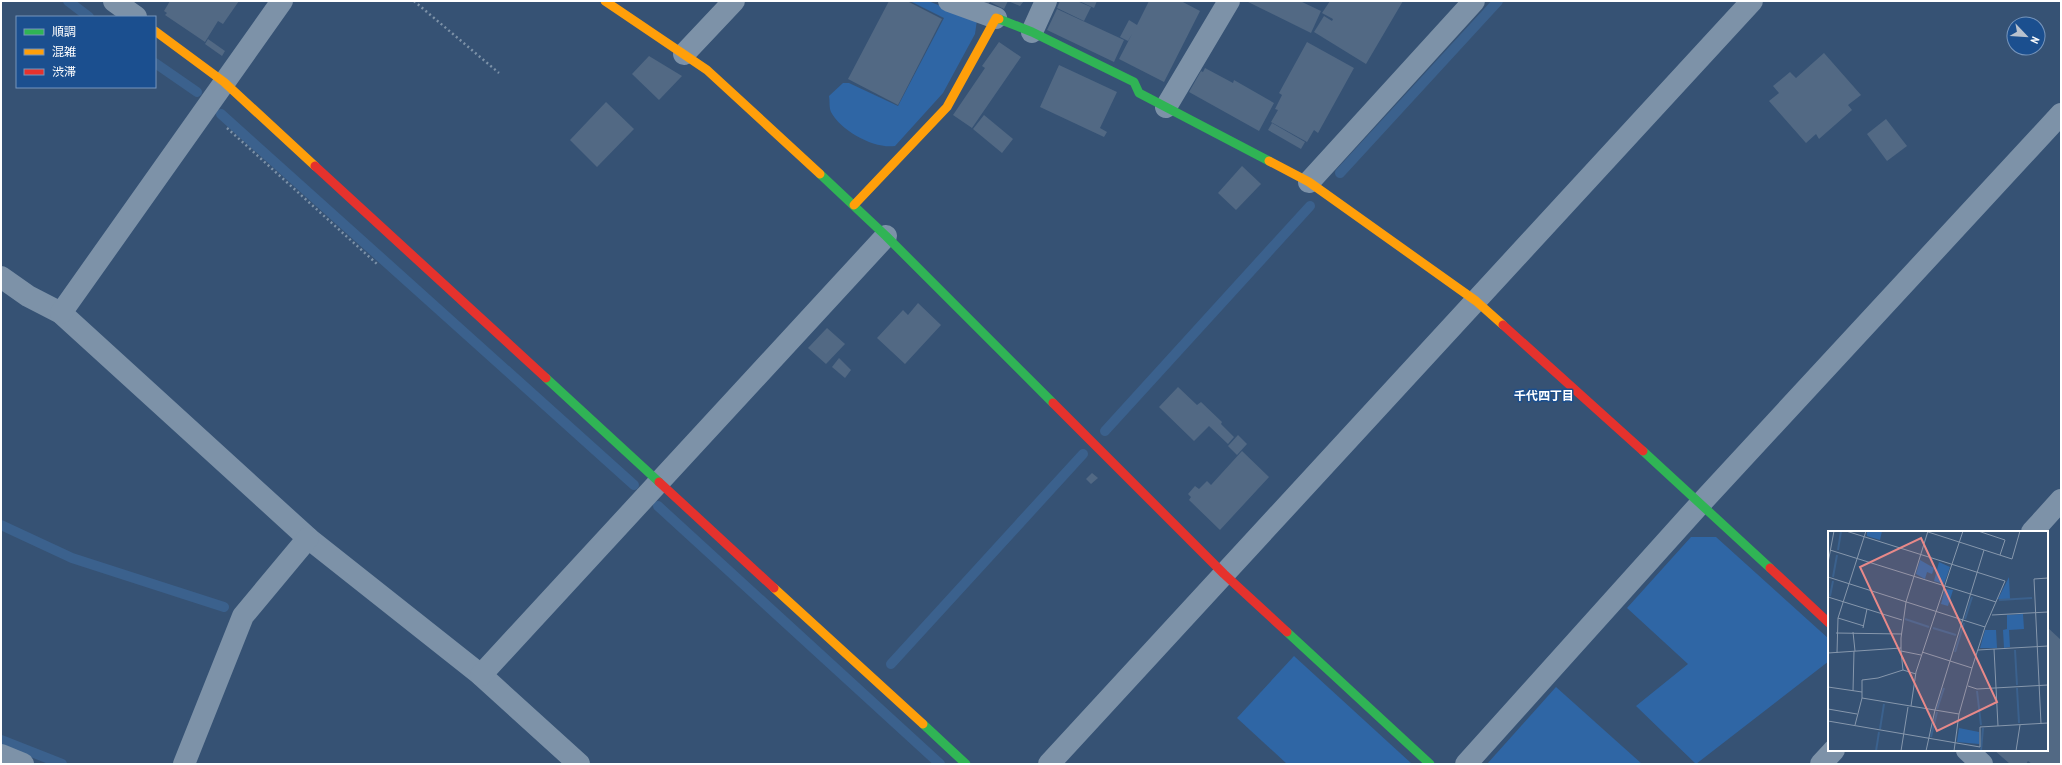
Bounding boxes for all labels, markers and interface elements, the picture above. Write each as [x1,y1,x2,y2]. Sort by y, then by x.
legend [16,16,156,88]
north arrow [2006,16,2046,56]
text: 順調 [52,24,76,39]
text: N [2027,35,2043,46]
text: 混雑 [52,44,76,59]
text: 渋滞 [52,64,76,79]
district label: 千代四丁目 [1514,388,1574,403]
inset map [1828,531,2048,751]

